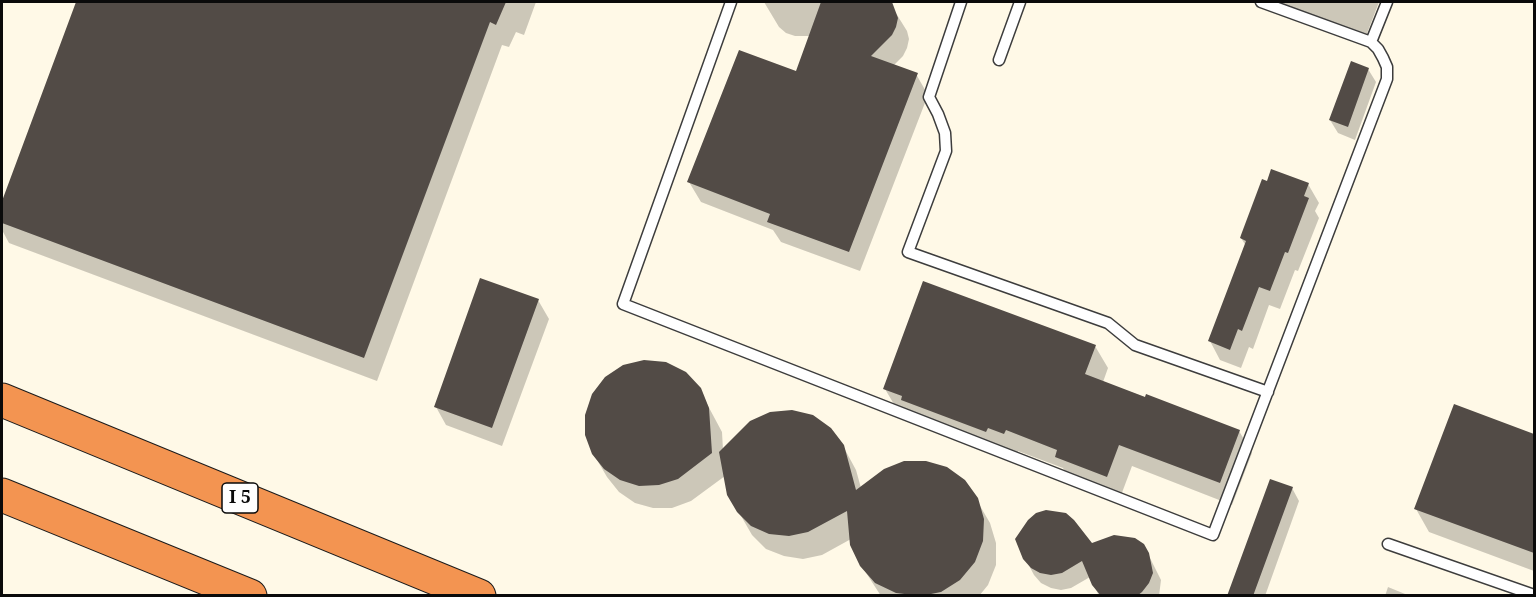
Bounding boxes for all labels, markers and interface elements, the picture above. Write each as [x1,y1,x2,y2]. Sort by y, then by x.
road number: I 5 [222,483,258,513]

